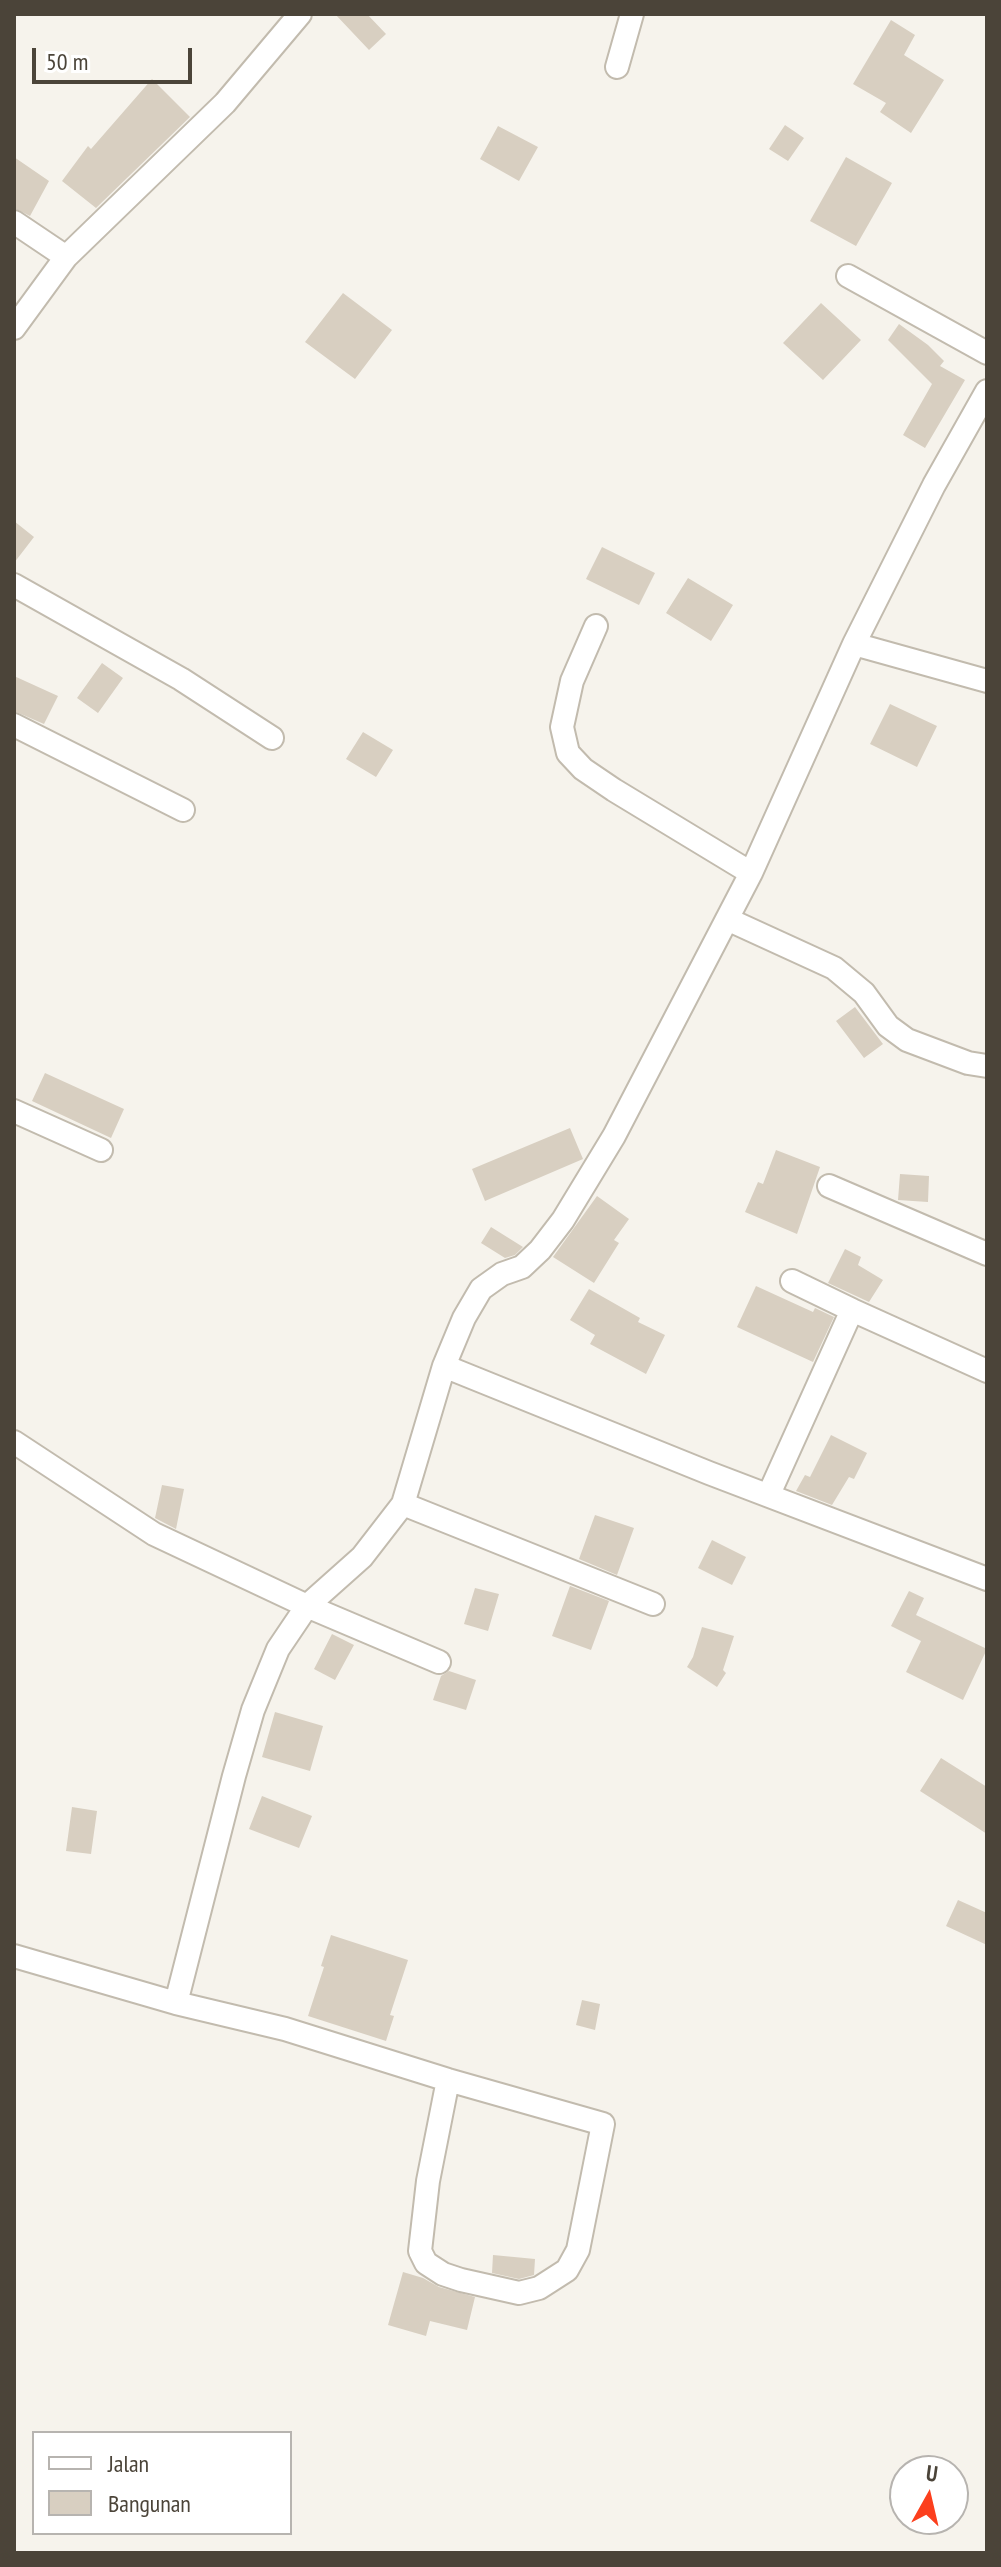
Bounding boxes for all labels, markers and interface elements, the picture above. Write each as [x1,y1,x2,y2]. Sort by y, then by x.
scale bar [36,32,196,82]
text: 50 m [46,46,88,77]
legend [32,2431,292,2535]
text: Jalan [108,2448,149,2479]
north arrow [889,2455,969,2535]
text: U [924,2459,940,2488]
text: Bangunan [108,2488,191,2519]

